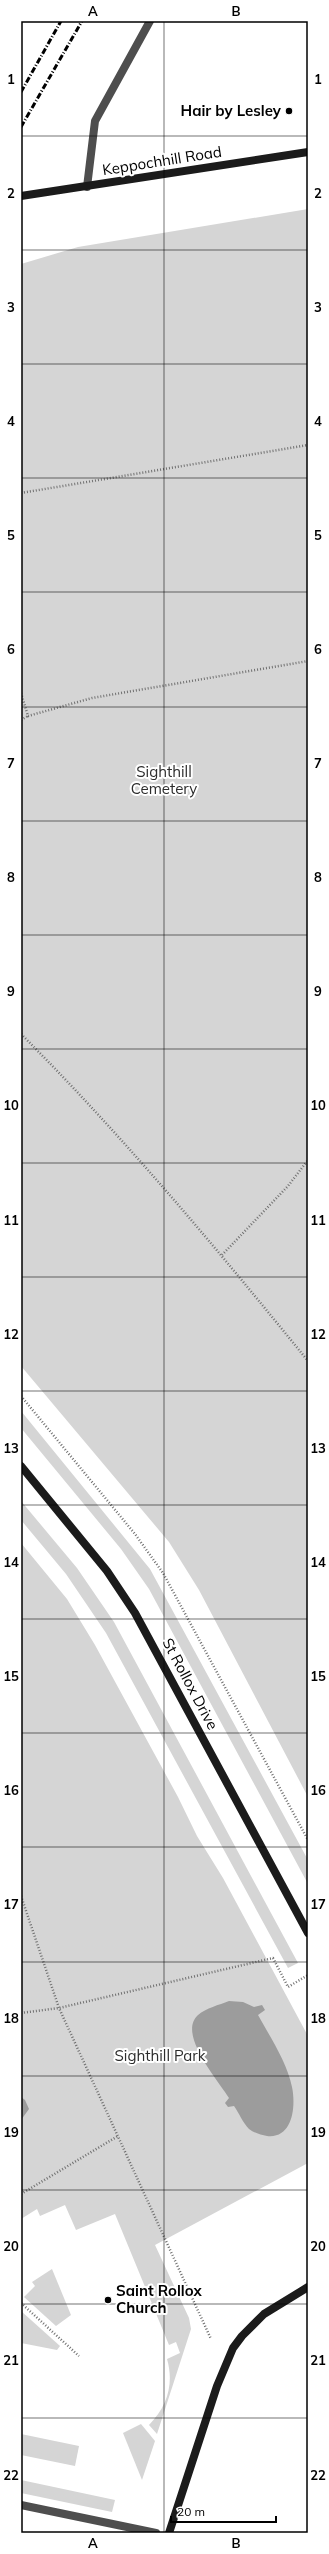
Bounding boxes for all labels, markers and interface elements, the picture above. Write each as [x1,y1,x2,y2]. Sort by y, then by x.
text: A [88,3,98,19]
text: B [232,3,241,19]
text: 1 [7,71,15,87]
text: 1 [314,71,322,87]
place label: Hair by Lesley [181,101,282,120]
marker: Hair by Lesley [284,106,294,116]
street label: Keppochhill Road [101,142,223,179]
text: 2 [7,185,15,201]
text: 2 [314,185,322,201]
text: 3 [7,299,15,315]
text: 3 [314,299,322,315]
text: 4 [7,413,15,429]
text: 4 [314,413,322,429]
text: 5 [7,527,15,543]
text: 5 [314,527,322,543]
text: 6 [7,641,15,657]
text: 6 [314,641,322,657]
text: 7 [7,755,15,771]
text: 7 [314,755,322,771]
park label: Sighthill Cemetery [131,762,197,798]
text: 8 [7,869,15,885]
text: 8 [314,869,322,885]
text: 9 [7,983,15,999]
text: 9 [314,983,322,999]
text: 10 [3,1097,19,1113]
text: 10 [310,1097,326,1113]
text: 11 [3,1212,19,1228]
text: 11 [310,1212,326,1228]
text: 12 [3,1326,19,1342]
text: 12 [310,1326,326,1342]
text: 13 [3,1440,19,1456]
text: 13 [310,1440,326,1456]
text: 14 [3,1554,19,1570]
text: 14 [310,1554,326,1570]
street label: St Rollox Drive [158,1635,223,1733]
text: 15 [3,1668,19,1684]
text: 15 [310,1668,326,1684]
text: 16 [3,1782,19,1798]
text: 16 [310,1782,326,1798]
text: 17 [3,1896,19,1912]
text: 17 [310,1896,326,1912]
text: 18 [3,2010,19,2026]
text: 18 [310,2010,326,2026]
park label: Sighthill Park [115,2046,206,2065]
text: 19 [3,2124,19,2140]
text: 19 [310,2124,326,2140]
text: 20 [3,2238,19,2254]
text: 20 [310,2238,326,2254]
place label: Saint Rollox Church [116,2281,202,2317]
marker: Saint Rollox Church [103,2295,113,2305]
text: 21 [3,2352,19,2368]
text: 21 [310,2352,326,2368]
text: 22 [3,2467,19,2483]
text: 22 [310,2467,326,2483]
scale bar [171,2498,276,2524]
text: 20 m [177,2504,205,2519]
text: A [88,2535,98,2551]
text: B [232,2535,241,2551]

